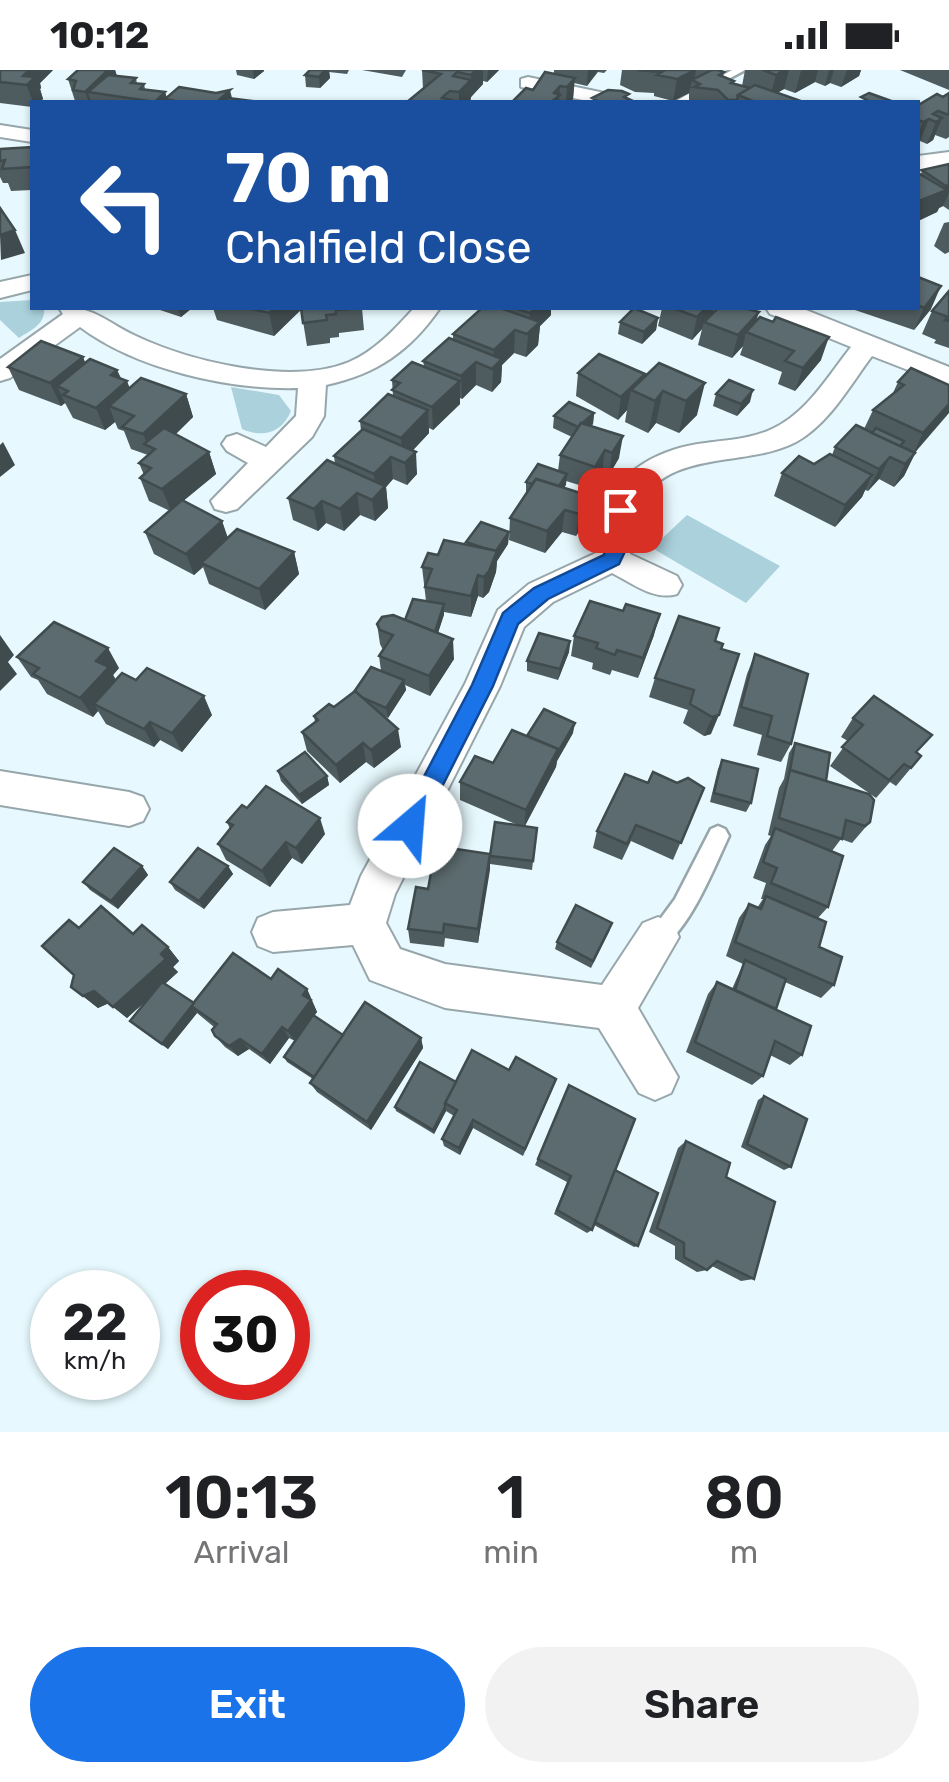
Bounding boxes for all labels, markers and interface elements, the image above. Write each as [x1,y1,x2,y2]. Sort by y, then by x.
text: 10:12 [50,12,149,58]
text: 70 m [225,137,392,220]
icon: left [60,140,190,270]
text: Chalfield Close [225,221,532,274]
pin [578,468,663,553]
icon: arrive [593,483,648,538]
position arrow [358,774,462,878]
speed limit sign: 30 [180,1270,310,1400]
text: 22 [63,1293,128,1353]
text: km/h [64,1346,126,1375]
text: 10:13 [165,1462,318,1533]
text: 1 [497,1462,525,1533]
text: 80 [704,1462,784,1533]
text: Arrival [194,1533,290,1571]
text: min [483,1533,539,1571]
text: m [730,1533,758,1571]
button: Exit [30,1647,465,1762]
button: Share [485,1647,919,1762]

